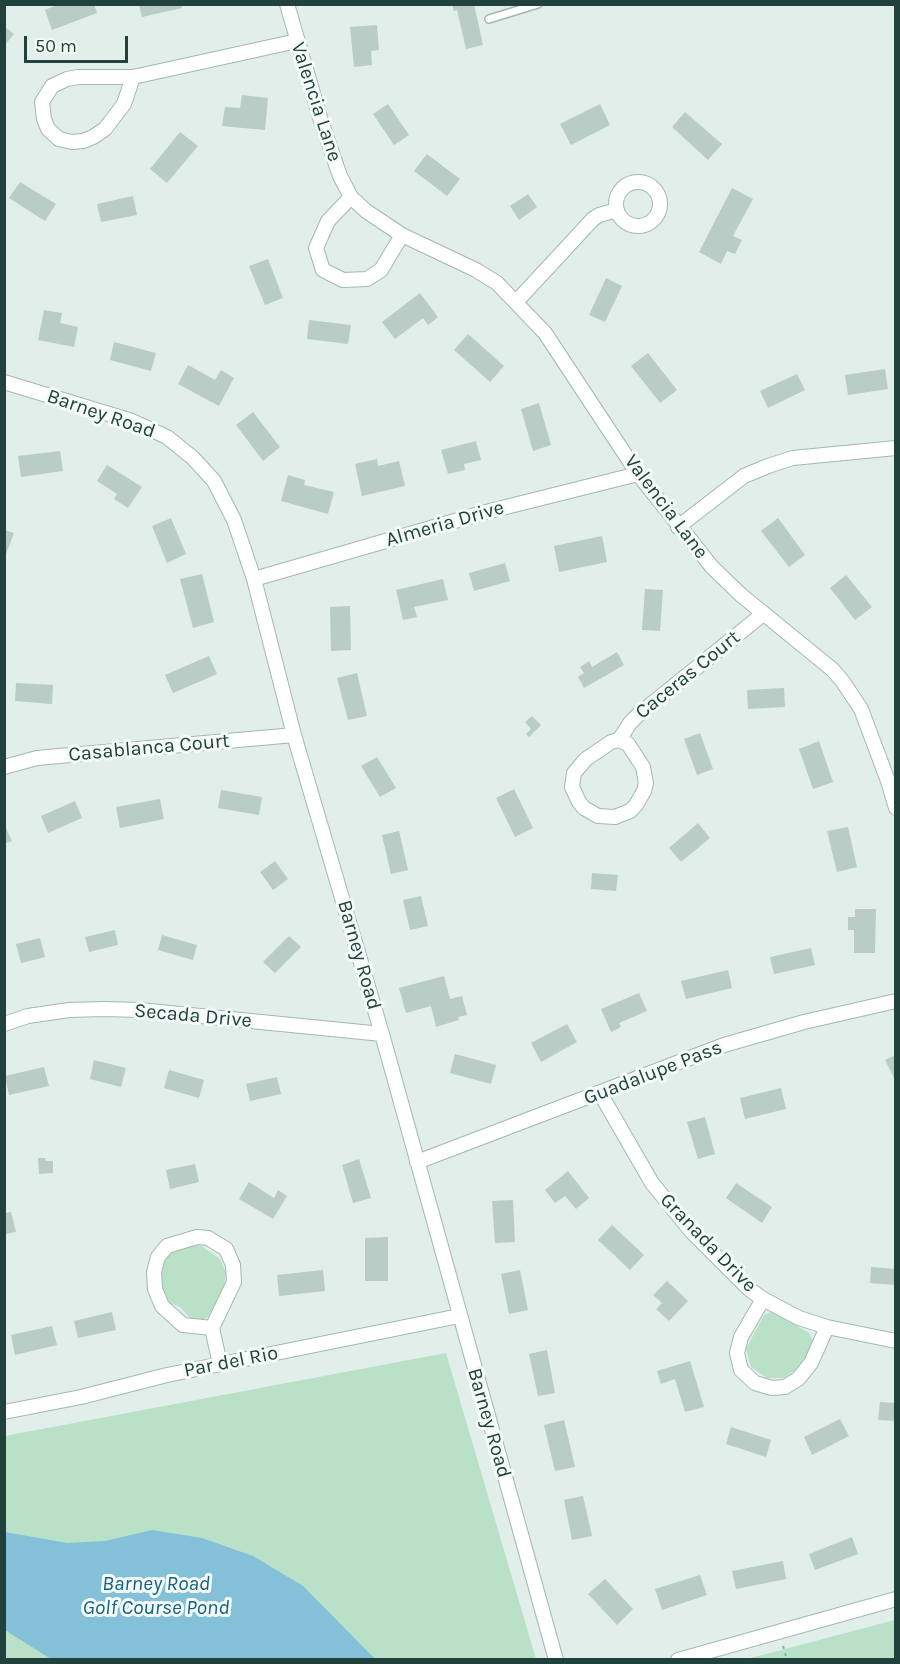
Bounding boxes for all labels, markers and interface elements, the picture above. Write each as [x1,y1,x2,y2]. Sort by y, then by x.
scale bar [27,24,130,62]
text: 50 m [35,35,77,57]
street label: Valencia Lane [285,39,347,165]
street label: Barney Road [44,384,158,444]
street label: Valencia Lane [619,450,713,564]
street label: Almeria Drive [383,496,507,552]
street label: Caceras Court [631,626,745,724]
street label: Casablanca Court [68,729,230,767]
street label: Barney Road [332,897,386,1013]
street label: Secada Drive [133,999,253,1033]
street label: Guadalupe Pass [580,1036,726,1110]
street label: Granada Drive [655,1188,761,1298]
street label: Par del Rio [182,1341,280,1383]
street label: Barney Road [462,1365,516,1481]
water label: Barney Road Golf Course Pond [83,1571,229,1621]

